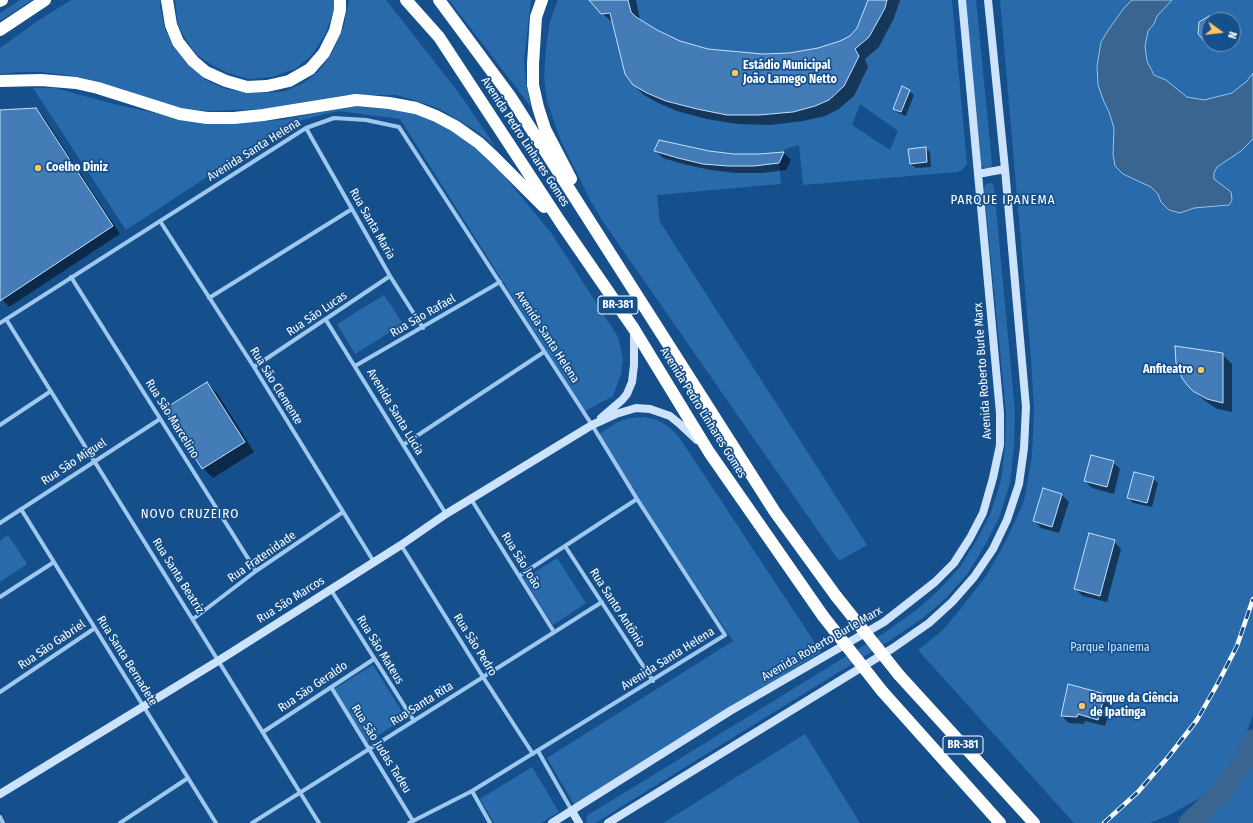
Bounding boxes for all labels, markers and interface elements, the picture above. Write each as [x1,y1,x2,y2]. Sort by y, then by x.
north arrow [1201,12,1241,52]
text: N [1225,30,1239,40]
place label: Estádio Municipal João Lamego Netto [743,59,837,87]
marker: Estádio Municipal João Lamego Netto [730,68,740,78]
street label: Avenida Pedro Linhares Gomes [478,75,572,209]
street label: Avenida Santa Helena [205,116,303,184]
place label: Coelho Diniz [46,161,108,175]
marker: Coelho Diniz [33,163,43,173]
street label: Rua Santa Maria [346,186,398,262]
district label: PARQUE IPANEMA [950,192,1056,208]
street label: Avenida Santa Helena [512,288,582,386]
street label: Rua São Lucas [284,289,350,339]
street label: Rua São Rafael [388,291,458,341]
road number: BR-381 [598,296,638,314]
street label: Avenida Roberto Burle Marx [971,302,995,440]
street label: Rua São Clemente [246,345,306,427]
street label: Avenida Pedro Linhares Gomes [657,345,749,481]
place label: Anfiteatro [1143,363,1193,377]
marker: Anfiteatro [1196,365,1206,375]
street label: Avenida Santa Lúcia [364,366,426,458]
street label: Rua São Marcelino [142,377,202,461]
street label: Rua São Miguel [39,436,109,488]
district label: NOVO CRUZEIRO [141,506,239,522]
street label: Rua Fratenidade [225,528,299,586]
street label: Rua São João [498,530,544,592]
street label: Rua Santa Beatriz [149,536,207,616]
street label: Rua Santo Antônio [586,566,648,650]
street label: Rua São Marcos [254,573,328,627]
street label: Avenida Roberto Burle Marx [759,604,885,684]
street label: Rua São Pedro [450,611,500,679]
street label: Rua Santa Bernadete [94,613,160,709]
street label: Rua São Mateus [353,613,407,687]
street label: Rua São Gabriel [16,617,88,673]
street label: Avenida Santa Helena [619,625,717,693]
park label: Parque Ipanema [1070,641,1150,655]
street label: Rua São Geraldo [276,658,350,716]
street label: Rua Santa Rita [388,679,456,729]
place label: Parque da Ciência de Ipatinga [1090,692,1178,720]
marker: Parque da Ciência de Ipatinga [1077,701,1087,711]
street label: Rua São Judas Tadeu [348,702,414,796]
road number: BR-381 [943,736,983,754]

